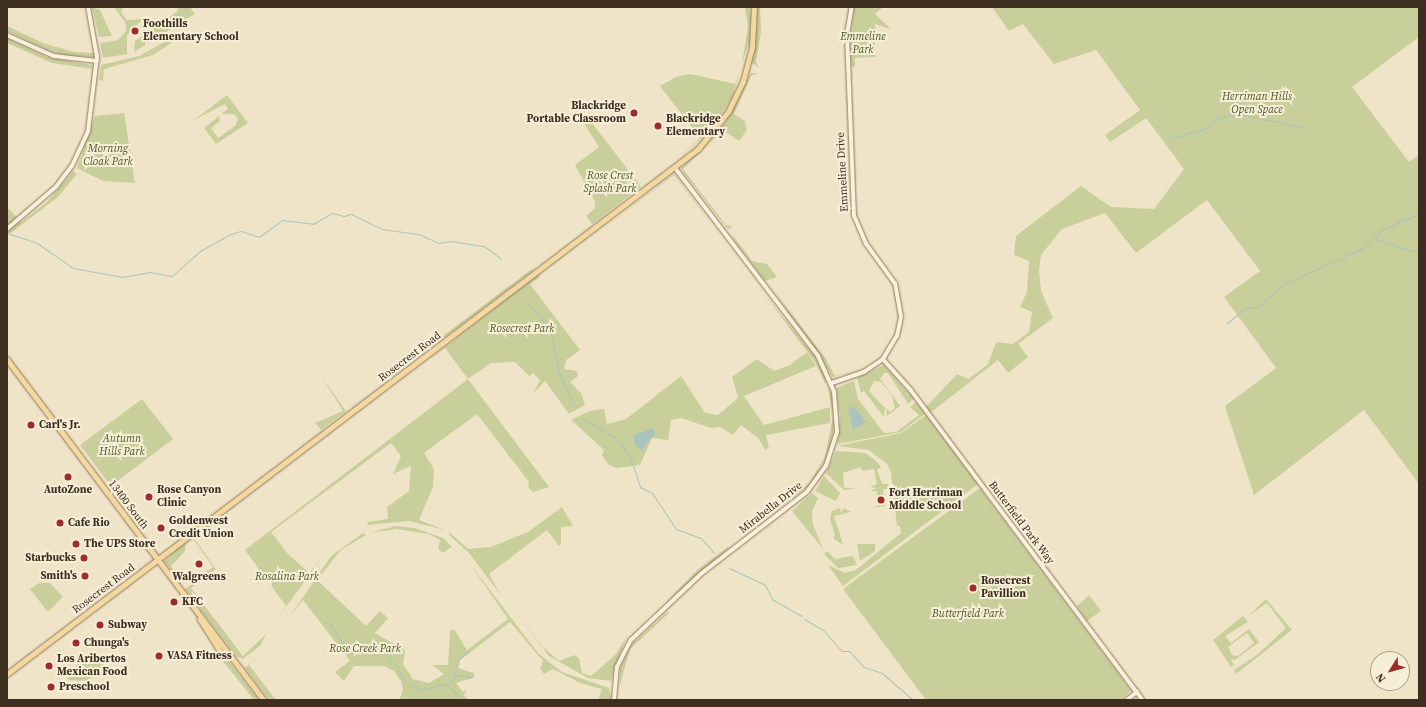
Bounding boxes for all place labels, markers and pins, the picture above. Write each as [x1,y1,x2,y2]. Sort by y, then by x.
place label: Foothills Elementary School [143,18,239,44]
marker: Foothills Elementary School [130,26,140,36]
place label: Blackridge Portable Classroom [526,100,626,126]
marker: Blackridge Portable Classroom [629,108,639,118]
place label: Blackridge Elementary [666,113,725,139]
marker: Blackridge Elementary [653,121,663,131]
place label: Carl's Jr. [39,418,81,432]
marker: Carl's Jr. [26,420,36,430]
marker: AutoZone [63,472,73,482]
place label: AutoZone [44,483,92,497]
place label: Rose Canyon Clinic [157,484,221,510]
place label: Fort Herriman Middle School [889,487,963,513]
marker: Rose Canyon Clinic [144,492,154,502]
marker: Fort Herriman Middle School [876,495,886,505]
place label: Goldenwest Credit Union [169,515,234,541]
place label: Cafe Rio [68,516,110,530]
marker: Cafe Rio [55,518,65,528]
marker: Goldenwest Credit Union [156,523,166,533]
place label: The UPS Store [84,537,155,551]
marker: The UPS Store [71,539,81,549]
place label: Starbucks [25,551,76,565]
marker: Starbucks [79,553,89,563]
marker: Walgreens [194,559,204,569]
place label: Smith's [40,569,77,583]
place label: Walgreens [172,570,226,584]
marker: Smith's [80,571,90,581]
place label: Rosecrest Pavillion [981,575,1031,601]
marker: Rosecrest Pavillion [968,583,978,593]
place label: KFC [182,595,203,609]
marker: KFC [169,597,179,607]
place label: Subway [108,618,147,632]
marker: Subway [95,620,105,630]
place label: Chunga's [84,636,129,650]
marker: Chunga's [71,638,81,648]
place label: VASA Fitness [167,649,232,663]
marker: VASA Fitness [154,651,164,661]
place label: Los Aribertos Mexican Food [57,653,127,679]
marker: Los Aribertos Mexican Food [44,661,54,671]
place label: Preschool [59,680,110,694]
marker: Preschool [46,682,56,692]

